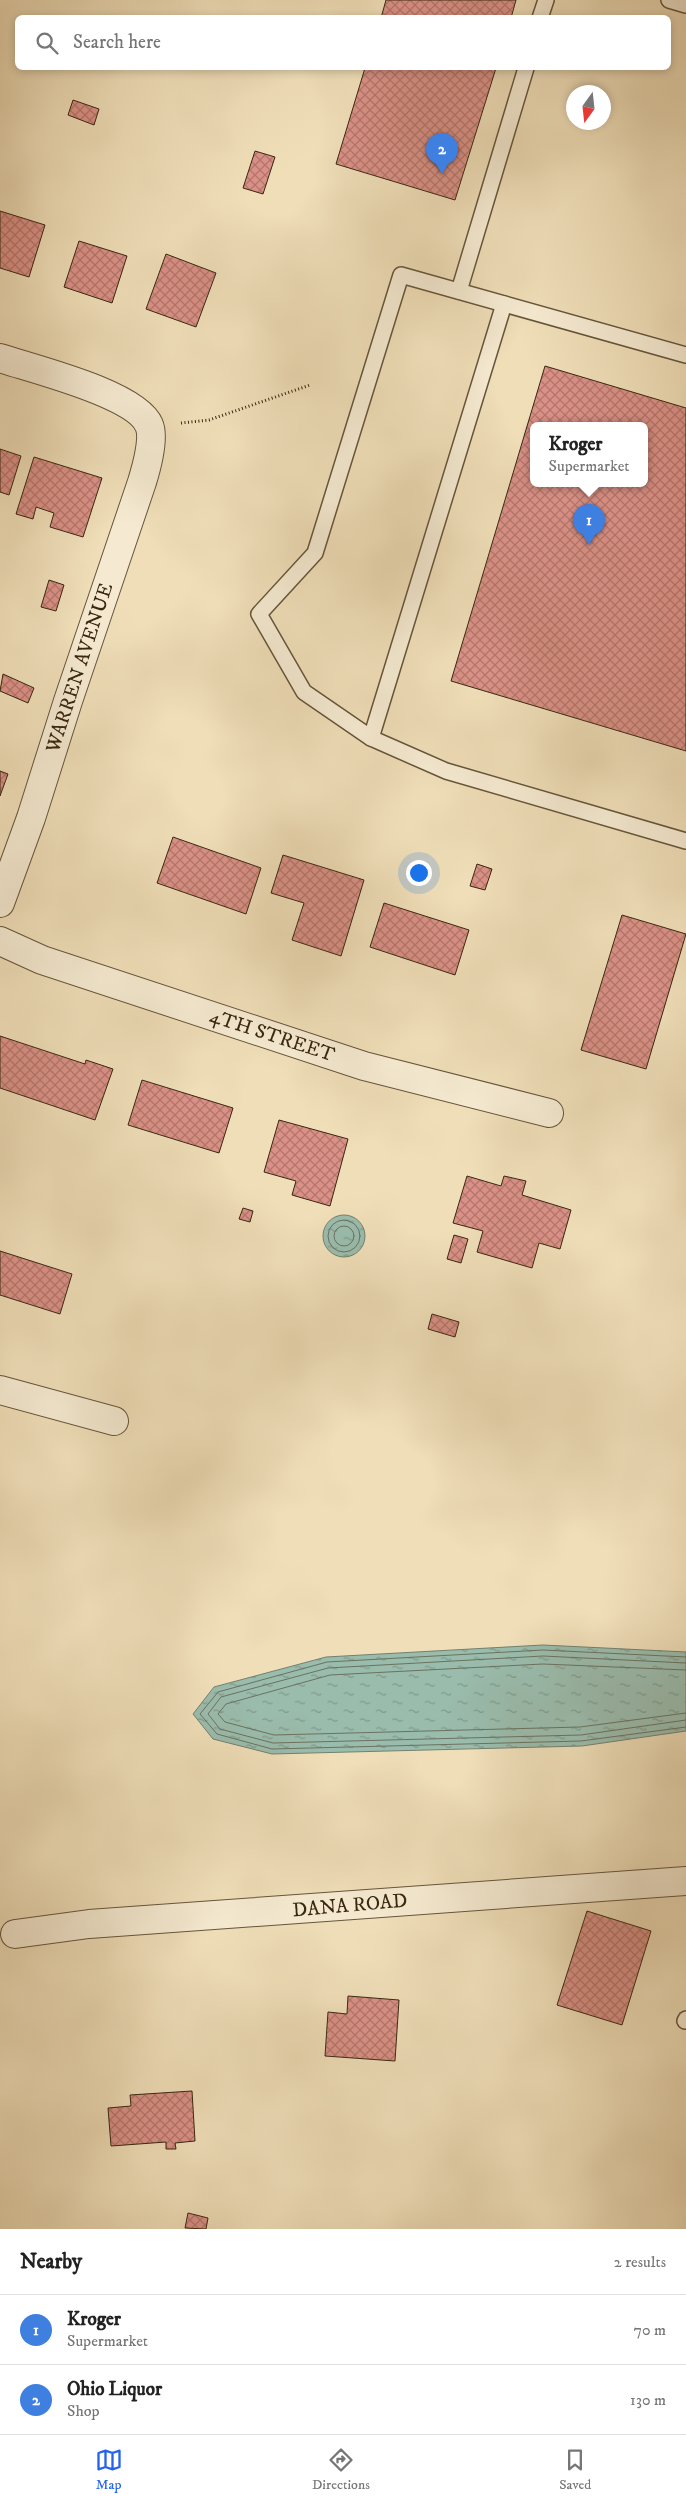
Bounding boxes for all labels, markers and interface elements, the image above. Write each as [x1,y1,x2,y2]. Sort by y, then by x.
search box [15,15,671,70]
icon: search [33,29,61,57]
text: Search here [73,31,161,54]
north arrow [566,85,611,130]
pin: 2 [426,133,458,174]
popup [530,422,648,487]
text: Kroger [549,433,602,456]
text: Supermarket [549,456,629,476]
pin: 1 [573,504,605,545]
street label: WARREN AVENUE [40,580,119,757]
your location [406,860,432,886]
street label: 4TH STREET [206,1004,338,1068]
street label: DANA ROAD [292,1889,409,1923]
text: Nearby [20,2249,82,2275]
text: 2 results [614,2252,666,2272]
text: Kroger [67,2308,121,2331]
text: 1 [33,2320,39,2340]
text: 70 m [634,2320,666,2340]
text: Supermarket [67,2331,148,2351]
text: Ohio Liquor [67,2378,162,2401]
text: 2 [32,2390,40,2410]
text: 130 m [630,2390,666,2410]
text: Shop [67,2401,100,2421]
tab: Map [95,2446,123,2494]
tab: Directions [312,2446,370,2494]
tab: Saved [559,2446,591,2494]

